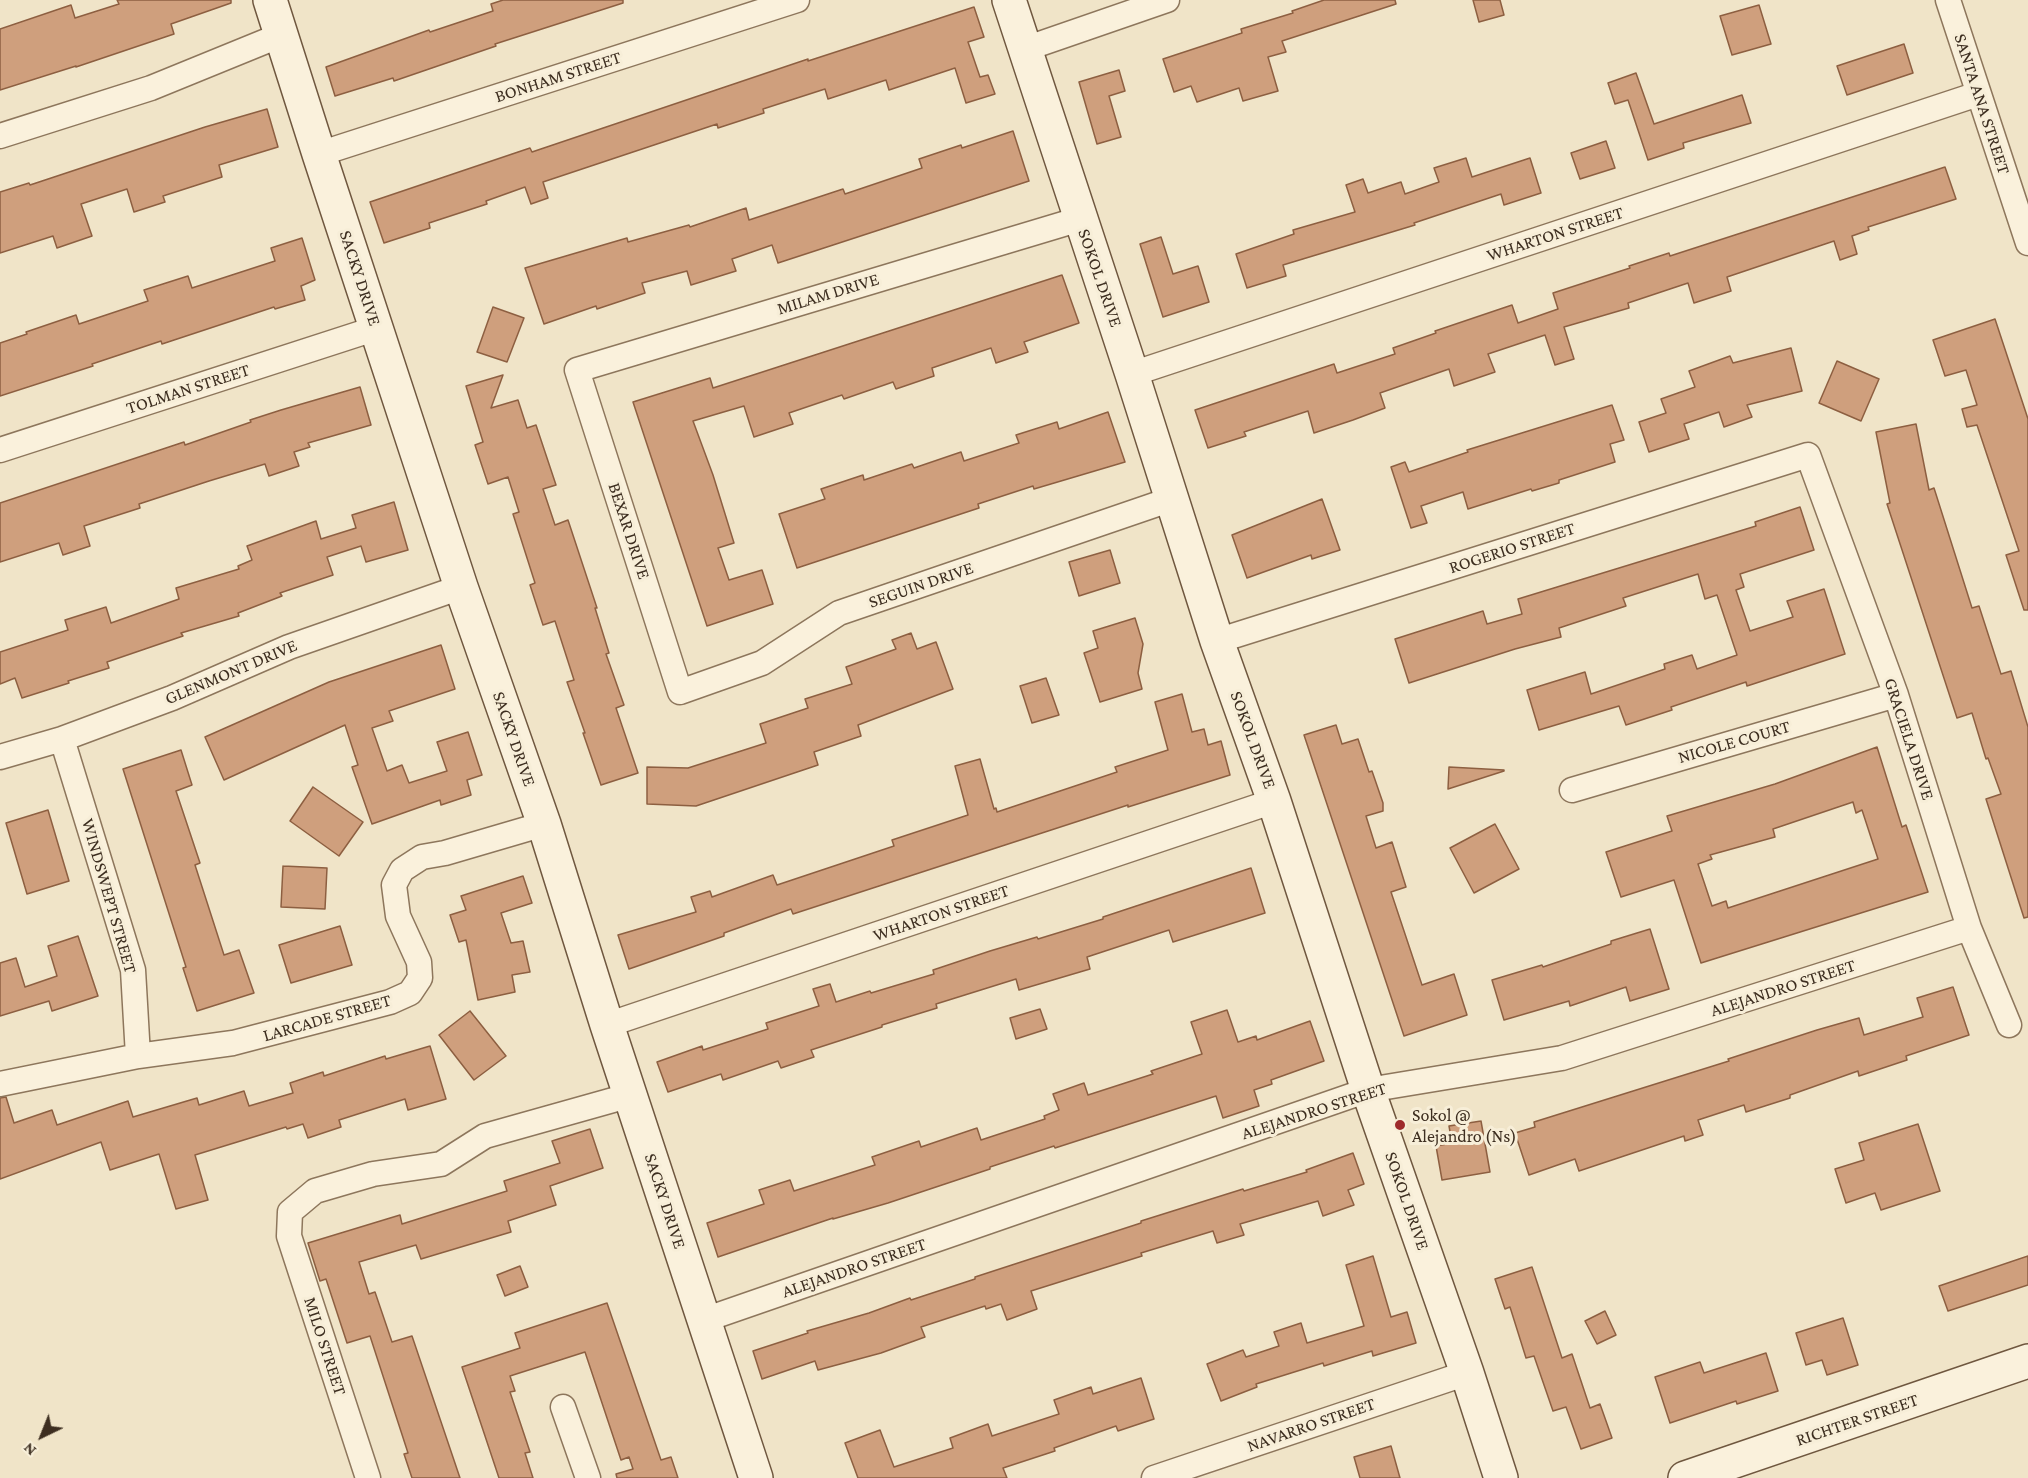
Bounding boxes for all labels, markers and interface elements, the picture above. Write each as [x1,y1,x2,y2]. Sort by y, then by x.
street label: SANTA ANA STREET [1949,31,2015,177]
street label: BONHAM STREET [492,46,624,108]
street label: WHARTON STREET [1484,202,1626,266]
street label: SOKOL DRIVE [1073,226,1127,330]
street label: SACKY DRIVE [334,228,386,328]
street label: MILAM DRIVE [774,268,882,320]
street label: TOLMAN STREET [124,359,252,419]
street label: BEXAR DRIVE [603,480,655,582]
street label: ROGERIO STREET [1446,517,1578,579]
street label: SEGUIN DRIVE [866,557,976,613]
street label: GLENMONT DRIVE [162,634,300,710]
street label: GRACIELA DRIVE [1879,675,1939,803]
street label: SOKOL DRIVE [1225,688,1281,792]
street label: SACKY DRIVE [488,689,540,789]
street label: NICOLE COURT [1675,716,1793,768]
street label: WINDSWEPT STREET [77,816,141,976]
street label: WHARTON STREET [870,880,1012,946]
street label: ALEJANDRO STREET [1708,954,1858,1022]
street label: LARCADE STREET [260,989,394,1047]
street label: ALEJANDRO STREET [1239,1077,1389,1145]
place label: Sokol @ Alejandro (Ns) [1412,1104,1516,1146]
marker: Sokol @ Alejandro (Ns) [1393,1118,1407,1132]
street label: SOKOL DRIVE [1380,1149,1434,1253]
street label: SACKY DRIVE [639,1151,691,1251]
street label: ALEJANDRO STREET [779,1233,929,1303]
street label: MILO STREET [299,1294,351,1398]
street label: RICHTER STREET [1793,1389,1921,1451]
street label: NAVARRO STREET [1244,1393,1378,1457]
north arrow [12,1406,72,1466]
text: N [20,1440,39,1459]

